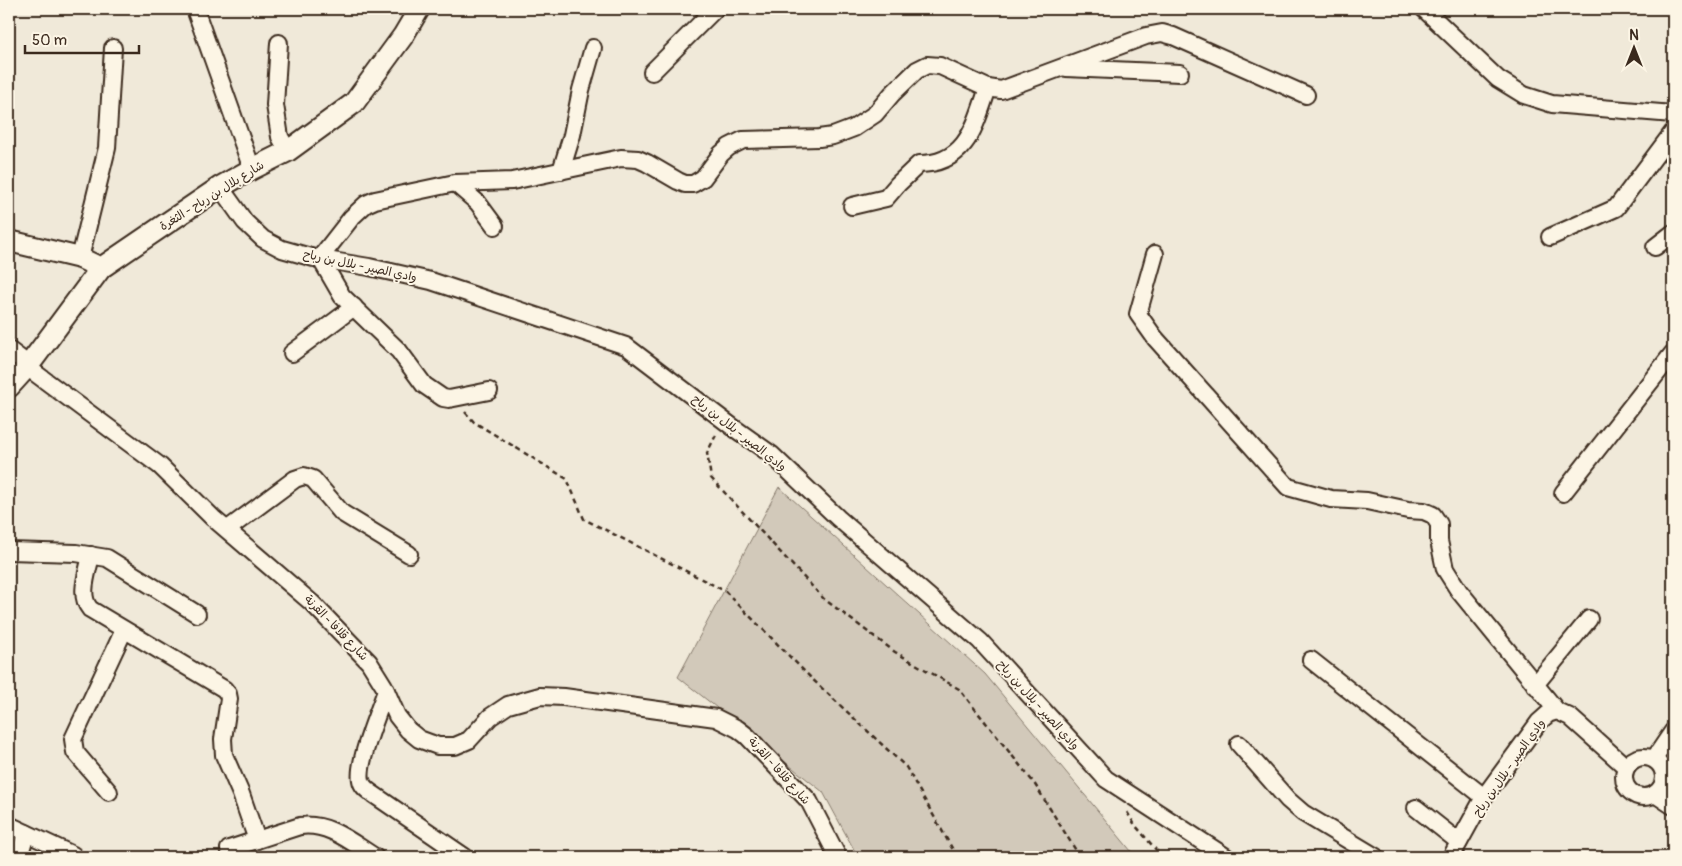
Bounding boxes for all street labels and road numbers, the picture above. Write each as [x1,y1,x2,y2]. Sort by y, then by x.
street label: شارع بلال بن رباح - الثغرة [157,158,267,235]
street label: وادي الصير - بلال بن رباح [302,247,418,286]
street label: وادي الصير - بلال بن رباح [688,391,789,475]
street label: شارع قلافا - القرنة [300,592,371,665]
street label: وادي الصير - بلال بن رباح [993,657,1082,754]
street label: وادي الصير - بلال بن رباح [1470,716,1549,820]
street label: شارع قلافا - القرنة [744,734,813,808]

